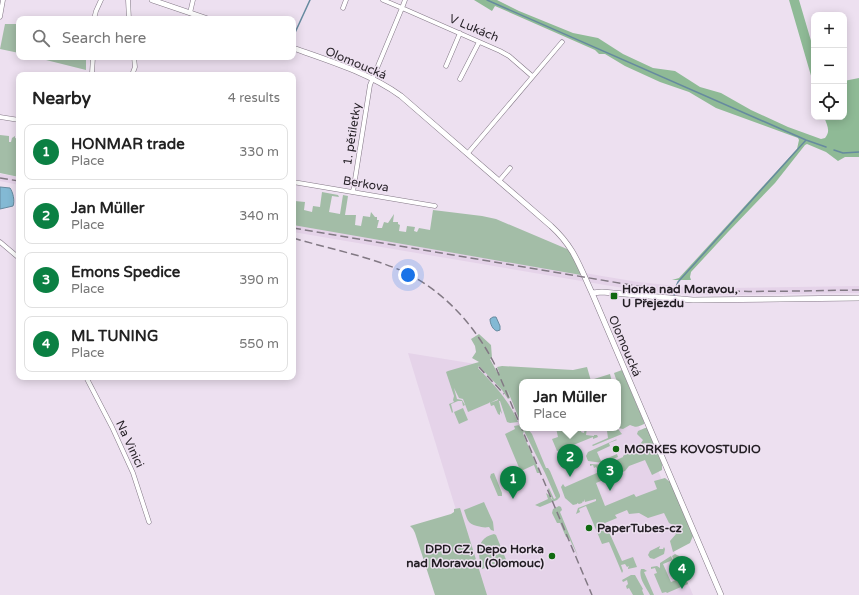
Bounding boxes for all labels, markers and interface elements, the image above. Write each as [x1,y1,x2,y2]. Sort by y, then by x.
street label: V Lukách [447,11,501,45]
map controls [811,12,847,120]
button: + [811,12,847,48]
search box [16,16,296,60]
icon: search [30,27,52,49]
text: Search here [62,29,146,47]
street label: Olomoucká [323,44,389,82]
button: − [811,48,847,84]
button: locate [811,84,847,120]
text: Nearby [32,88,91,109]
text: 4 results [228,90,280,106]
street label: 1. pětiletky [340,101,364,166]
text: HONMAR trade [71,135,185,153]
text: 1 [42,144,50,160]
text: 330 m [239,144,279,160]
text: Place [71,153,104,169]
street label: Berkova [342,173,390,195]
text: Jan Müller [71,199,145,217]
text: 2 [42,208,50,224]
text: 340 m [239,208,279,224]
text: Place [71,217,104,233]
text: Emons Spedice [71,263,180,281]
your location [398,265,418,285]
text: 3 [42,272,50,288]
text: 390 m [239,272,279,288]
text: Place [71,281,104,297]
place label: Horka nad Moravou, U Přejezdu [622,282,738,311]
marker: Horka nad Moravou, U Přejezdu [609,291,619,301]
street label: Olomoucká [606,313,644,379]
text: ML TUNING [71,327,158,345]
text: 4 [42,336,50,352]
text: 550 m [239,336,279,352]
text: Place [71,345,104,361]
popup [519,379,621,431]
text: Jan Müller [533,388,607,406]
text: Place [533,406,567,422]
street label: Na Vinici [113,418,147,470]
place label: MORKES KOVOSTUDIO [624,442,761,456]
pin: 2 [557,444,583,477]
marker: MORKES KOVOSTUDIO [611,444,621,454]
pin: 3 [597,458,623,491]
pin: 1 [500,466,526,499]
place label: PaperTubes-cz [597,521,682,536]
marker: PaperTubes-cz [584,523,594,533]
place label: DPD CZ, Depo Horka nad Moravou (Olomouc) [406,542,544,570]
marker: DPD CZ, Depo Horka nad Moravou (Olomouc) [547,551,557,561]
pin: 4 [669,556,695,589]

